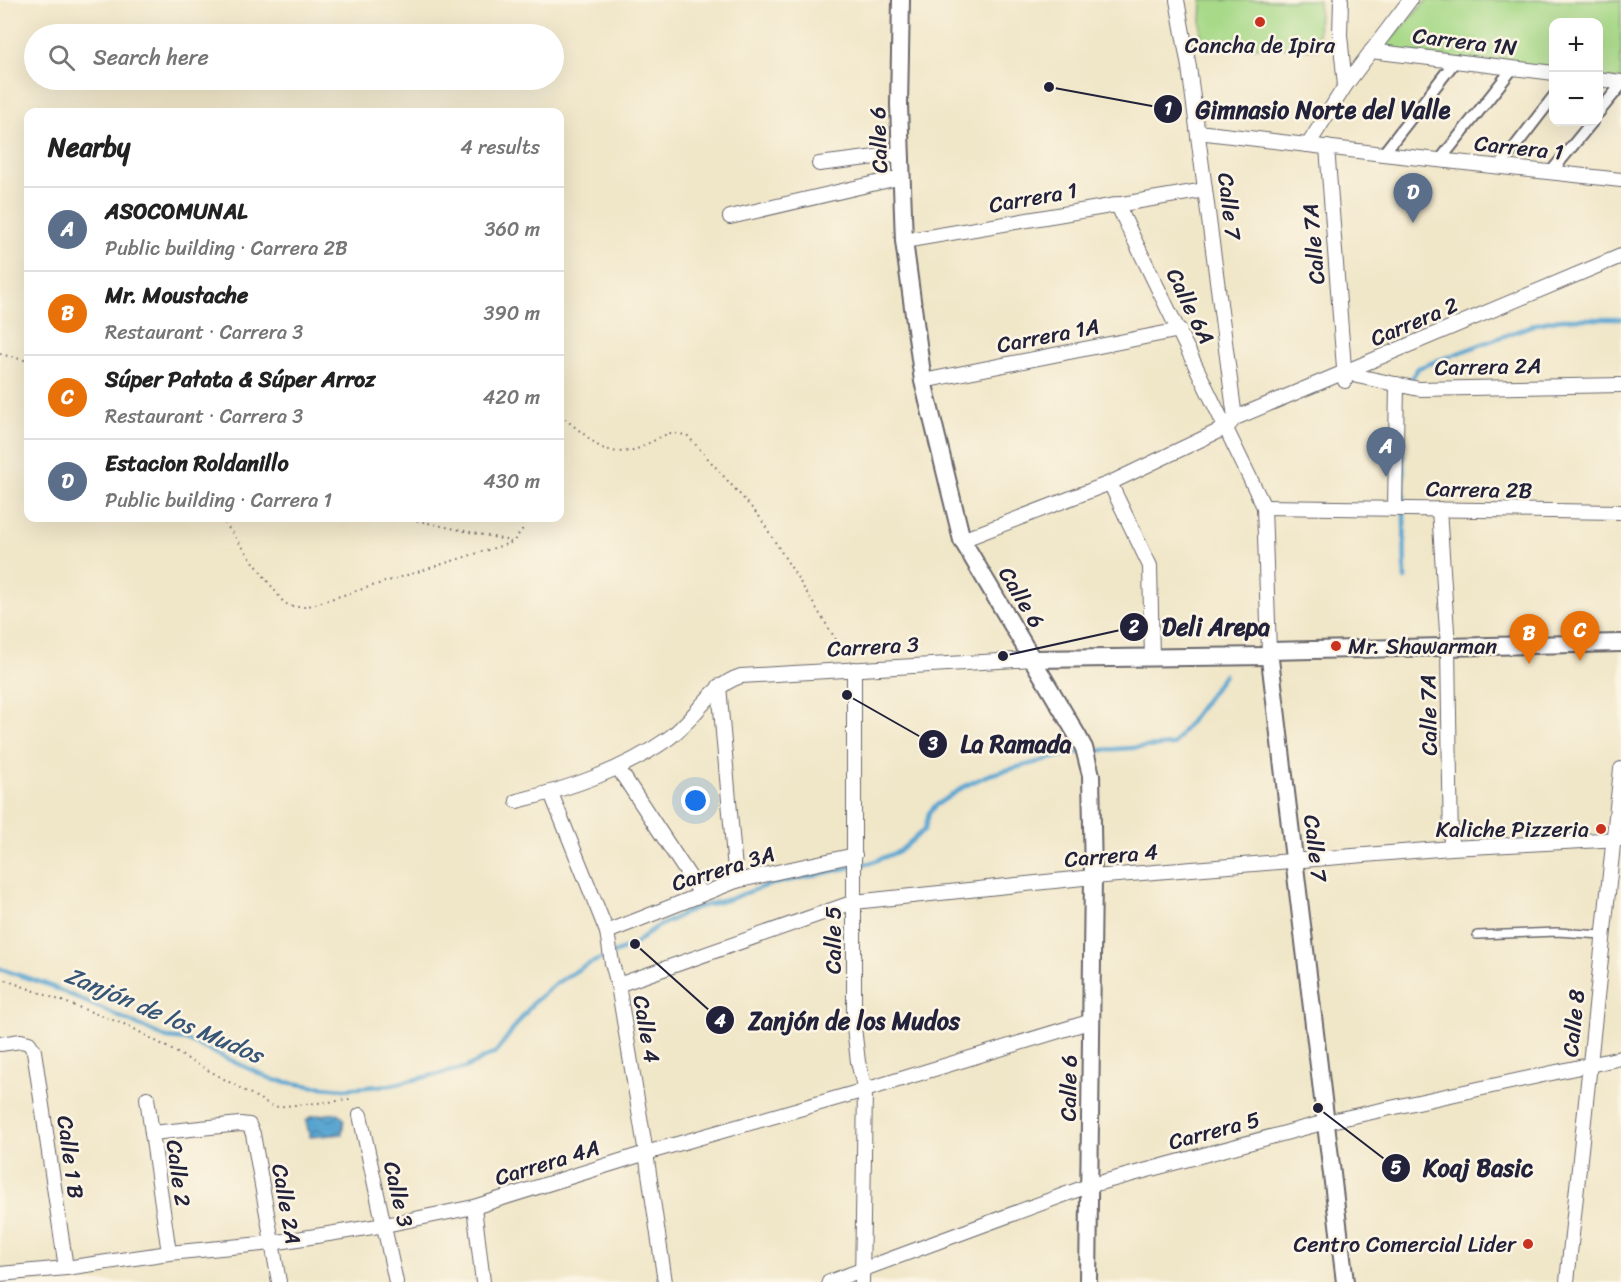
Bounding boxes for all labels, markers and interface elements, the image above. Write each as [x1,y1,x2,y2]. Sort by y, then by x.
marker: Cancha de Ipira [1253,15,1267,29]
street label: Carrera 1N [1411,16,1519,67]
map controls [1549,18,1603,126]
button: + [1549,18,1603,72]
search box [24,24,564,90]
place label: Cancha de Ipira [1185,26,1336,65]
text: Search here [93,38,209,77]
icon: search [45,41,78,74]
button: − [1549,72,1603,126]
callout: Gimnasio Norte del Valle [1153,88,1463,130]
text: Gimnasio Norte del Valle [1196,89,1451,131]
text: 1 [1164,93,1172,125]
street label: Calle 6 [858,106,899,174]
street label: Carrera 1 [1472,123,1565,172]
text: Nearby [48,124,130,170]
text: 4 results [460,130,540,165]
street label: Calle 7 [1206,170,1253,243]
street label: Carrera 1 [986,171,1080,224]
pin: D [1394,174,1432,223]
text: ASOCOMUNAL [105,192,248,231]
street label: Calle 7A [1291,202,1336,286]
text: A [61,212,74,247]
text: 360 m [484,212,540,247]
text: Public building · Carrera 2B [105,231,348,266]
street label: Calle 6A [1155,261,1226,351]
text: Mr. Moustache [105,276,248,315]
street label: Carrera 2 [1364,285,1465,358]
text: B [61,296,74,331]
text: 390 m [484,296,540,331]
street label: Carrera 1A [993,306,1103,365]
text: Restaurant · Carrera 3 [105,315,303,350]
street label: Carrera 2A [1434,346,1542,387]
text: Súper Patata & Súper Arroz [105,360,376,399]
text: C [61,380,74,415]
text: 420 m [483,380,540,415]
text: Restaurant · Carrera 3 [105,399,303,434]
pin: A [1366,428,1406,477]
text: Estacion Roldanillo [105,444,289,483]
text: D [62,464,73,499]
text: 430 m [483,464,540,499]
street label: Carrera 2B [1425,469,1533,510]
text: Public building · Carrera 1 [105,483,332,518]
street label: Calle 6 [988,559,1055,636]
callout: Deli Arepa [1119,606,1282,648]
text: Deli Arepa [1162,606,1270,648]
text: 2 [1128,611,1140,643]
pin: C [1560,612,1600,661]
pin: B [1510,614,1549,664]
street label: Carrera 3 [826,625,920,668]
place label: Mr. Shawarman [1348,627,1497,666]
marker: Mr. Shawarman [1329,639,1343,653]
street label: Calle 7A [1408,674,1449,756]
callout: La Ramada [918,723,1083,765]
text: La Ramada [960,723,1072,765]
text: 3 [927,728,938,760]
your location [681,786,710,815]
place label: Kaliche Pizzeria [1436,810,1589,849]
street label: Calle 7 [1292,812,1339,885]
marker: Kaliche Pizzeria [1594,822,1608,836]
street label: Carrera 4 [1063,832,1160,879]
street label: Carrera 3A [667,834,780,903]
street label: Calle 5 [814,906,853,974]
water label: Zanjón de los Mudos [58,954,272,1077]
street label: Calle 8 [1551,987,1596,1059]
street label: Calle 4 [621,992,672,1066]
callout: Zanjón de los Mudos [705,999,973,1041]
text: Zanjón de los Mudos [747,1000,961,1042]
text: 4 [713,1005,726,1037]
street label: Calle 6 [1048,1054,1089,1122]
street label: Carrera 5 [1164,1100,1264,1161]
street label: Calle 1 B [45,1113,96,1201]
street label: Carrera 4A [490,1128,605,1197]
street label: Calle 2 [155,1137,203,1209]
callout: Koaj Basic [1381,1147,1544,1189]
text: Koaj Basic [1422,1147,1534,1189]
text: 5 [1391,1152,1402,1184]
street label: Calle 3 [372,1157,425,1231]
street label: Calle 2A [260,1161,313,1248]
place label: Centro Comercial Lider [1293,1225,1517,1264]
marker: Centro Comercial Lider [1521,1237,1535,1251]

